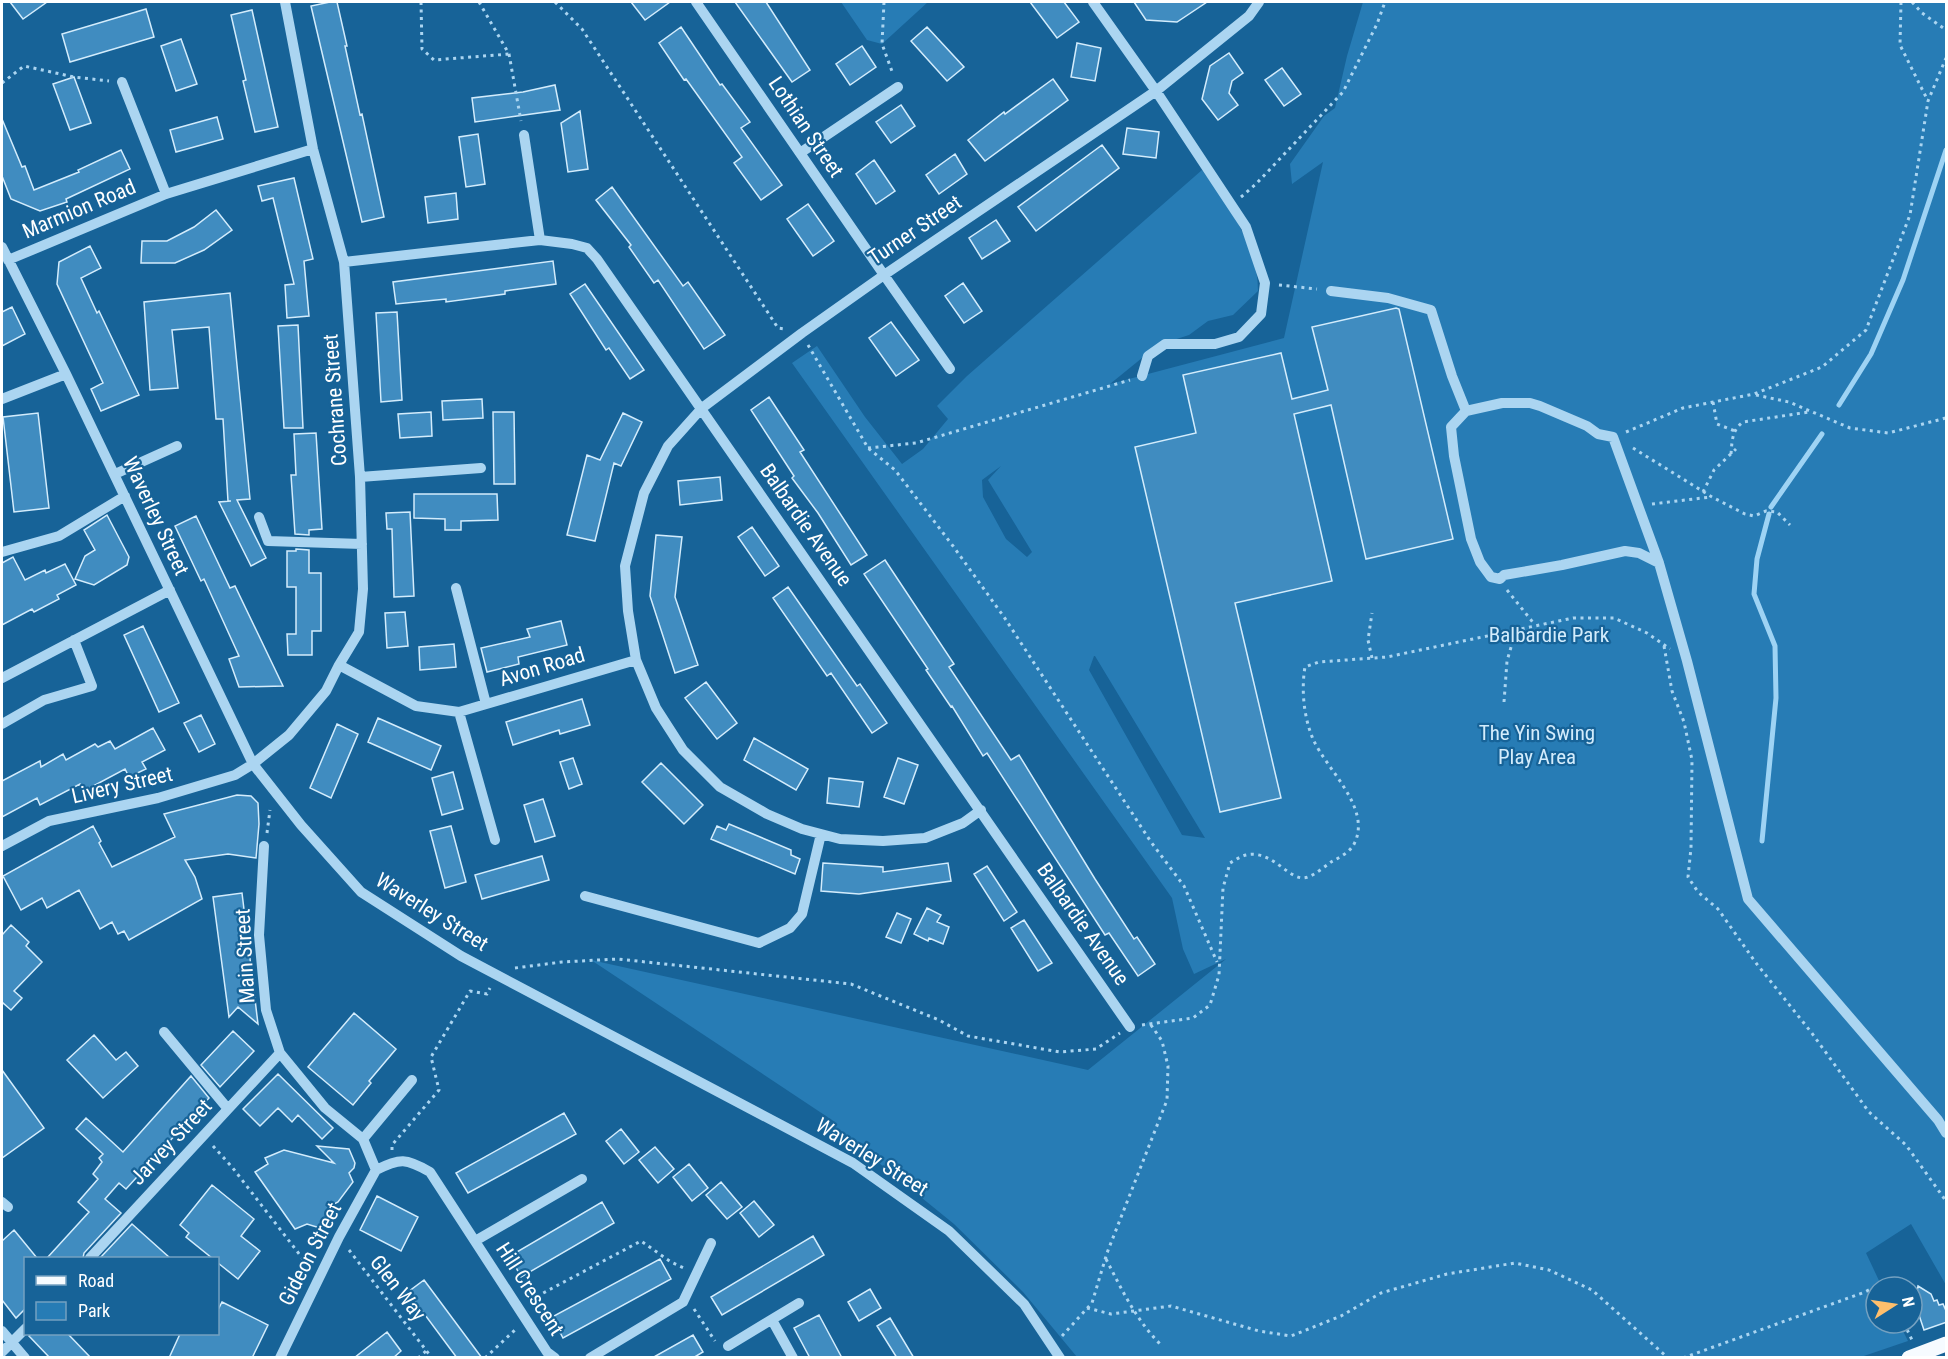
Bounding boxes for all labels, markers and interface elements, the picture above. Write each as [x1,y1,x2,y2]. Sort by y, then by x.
street label: Lothian Street [764,72,848,182]
street label: Marmion Road [19,174,139,244]
street label: Turner Street [864,190,966,270]
street label: Cochrane Street [318,333,352,467]
street label: Waverley Street [118,453,194,579]
street label: Balbardie Avenue [755,459,857,591]
park label: Balbardie Park [1489,623,1610,647]
street label: Avon Road [496,643,588,691]
park label: The Yin Swing Play Area [1479,721,1595,769]
street label: Livery Street [69,762,175,808]
street label: Balbardie Avenue [1032,858,1134,990]
street label: Waverley Street [371,868,493,956]
street label: Main Street [231,908,259,1004]
street label: Jarvey Street [125,1094,217,1190]
street label: Waverley Street [811,1113,933,1201]
street label: Gideon Street [274,1199,346,1309]
street label: Hill Crescent [491,1238,569,1340]
street label: Glen Way [365,1251,431,1326]
legend [24,1257,219,1335]
text: Road [78,1270,114,1291]
north arrow [1864,1275,1924,1335]
text: N [1898,1295,1918,1309]
text: Park [78,1300,110,1321]

